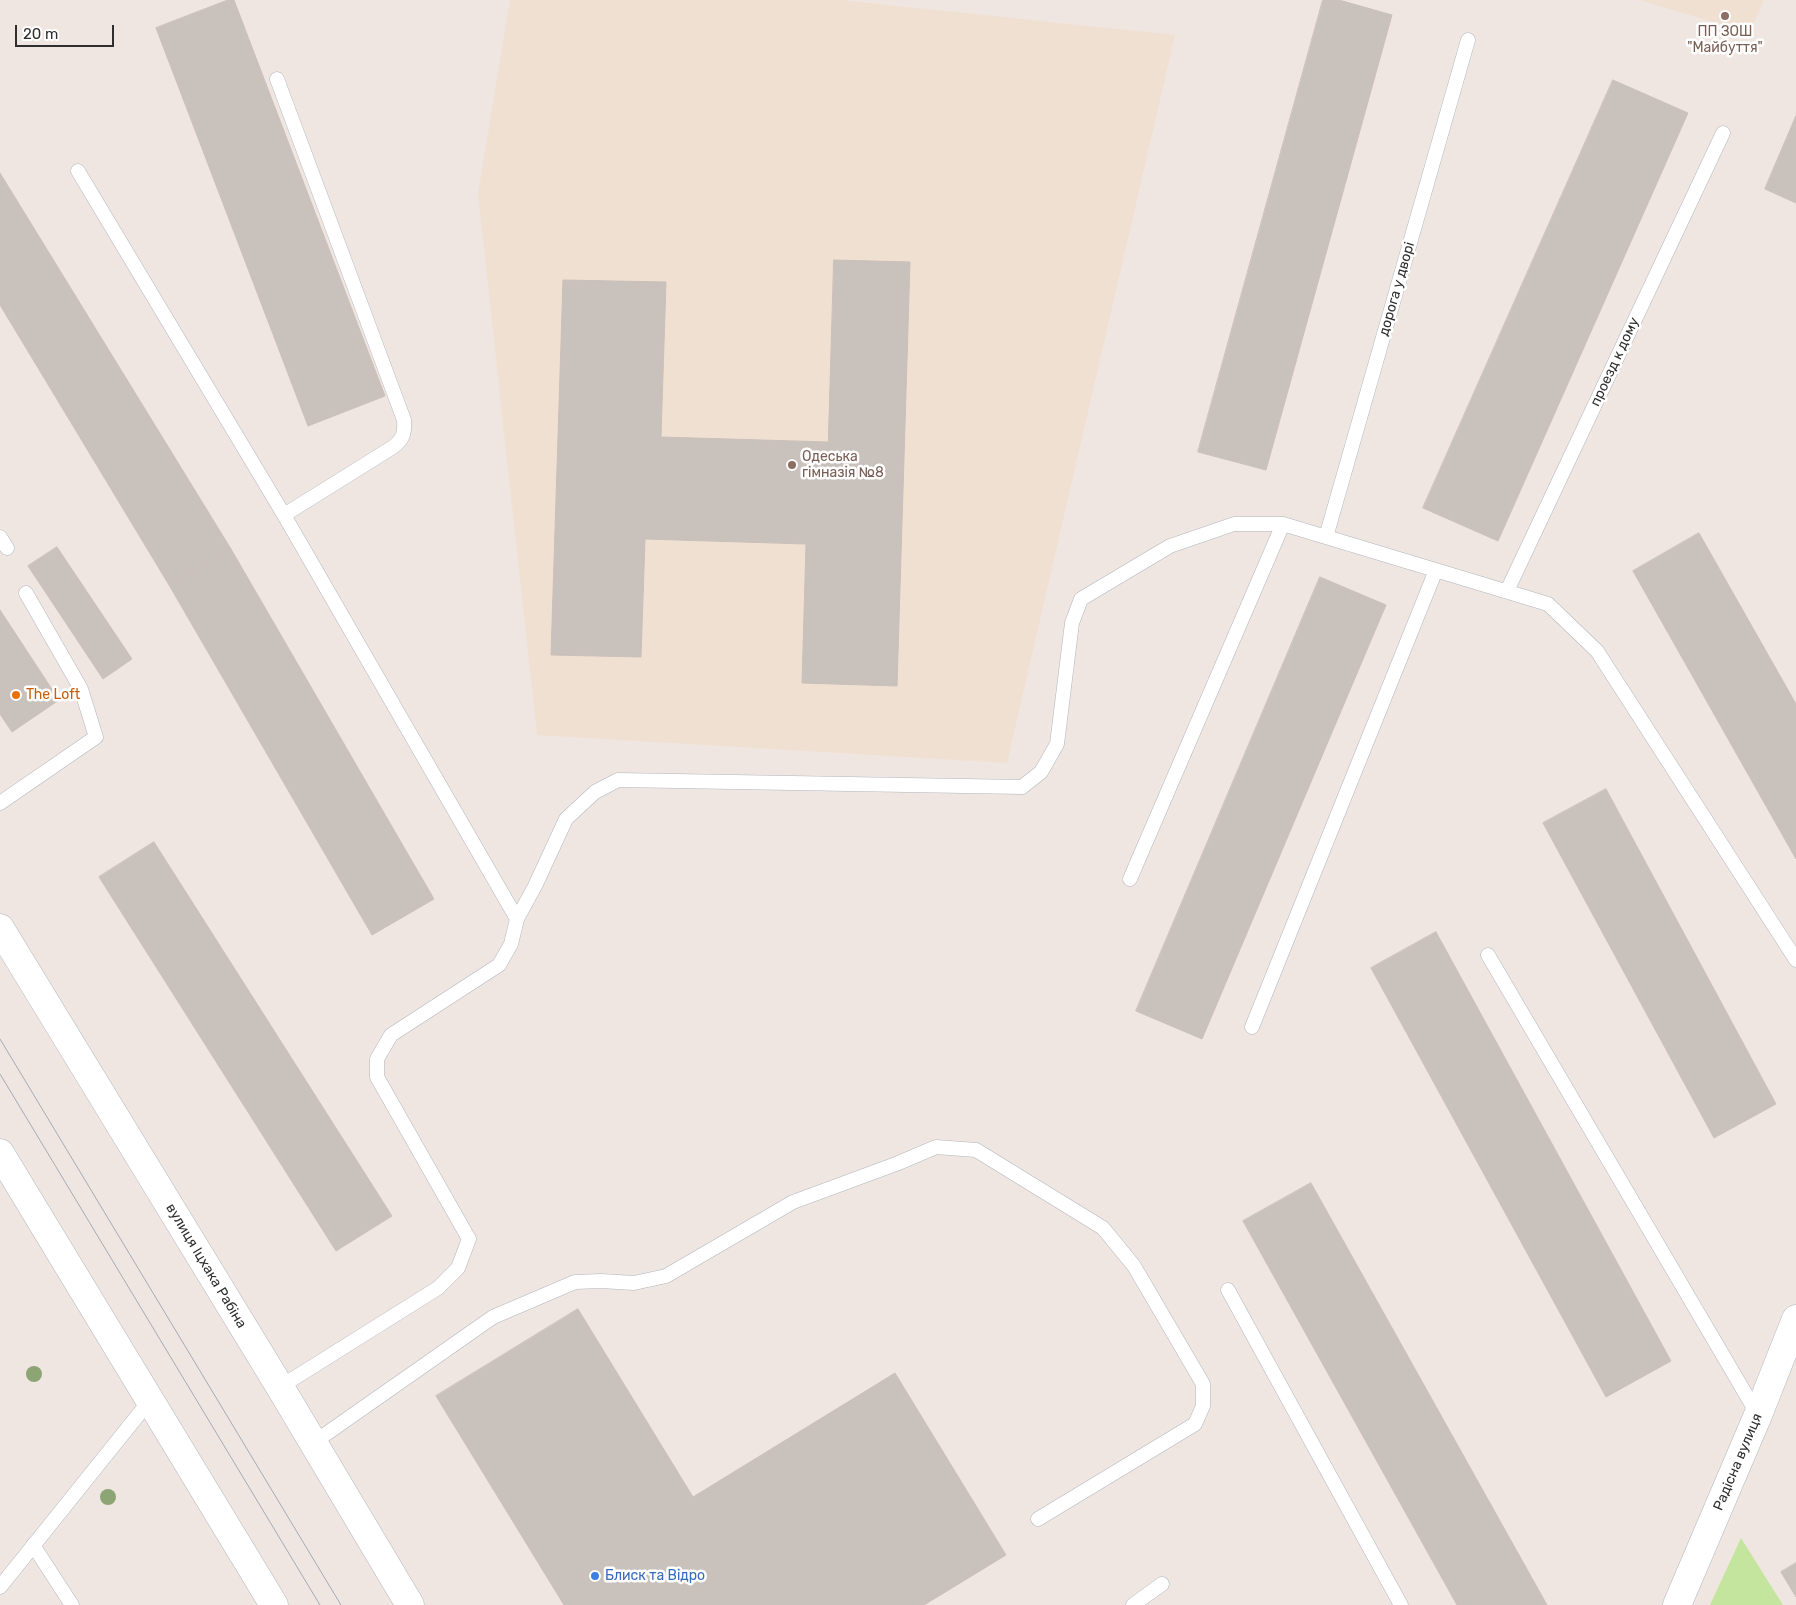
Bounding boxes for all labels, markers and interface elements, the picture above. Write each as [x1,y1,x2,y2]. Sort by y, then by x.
marker: ПП ЗОШ "Майбуття" [1719,10,1731,22]
scale bar [18,15,116,47]
place label: ПП ЗОШ "Майбуття" [1687,24,1763,56]
text: 20 m [23,25,58,43]
street label: дорога у дворі [1376,240,1418,338]
street label: проезд к дому [1587,315,1643,409]
place label: Одеська гімназія №8 [802,449,884,482]
marker: Одеська гімназія №8 [786,459,798,471]
place label: The Loft [26,687,80,703]
marker: The Loft [10,689,22,701]
street label: вулиця Іцхака Рабіна [162,1201,250,1331]
street label: Радісна вулиця [1710,1411,1766,1513]
place label: Блиск та Відро [605,1568,705,1584]
marker: Блиск та Відро [589,1570,601,1582]

